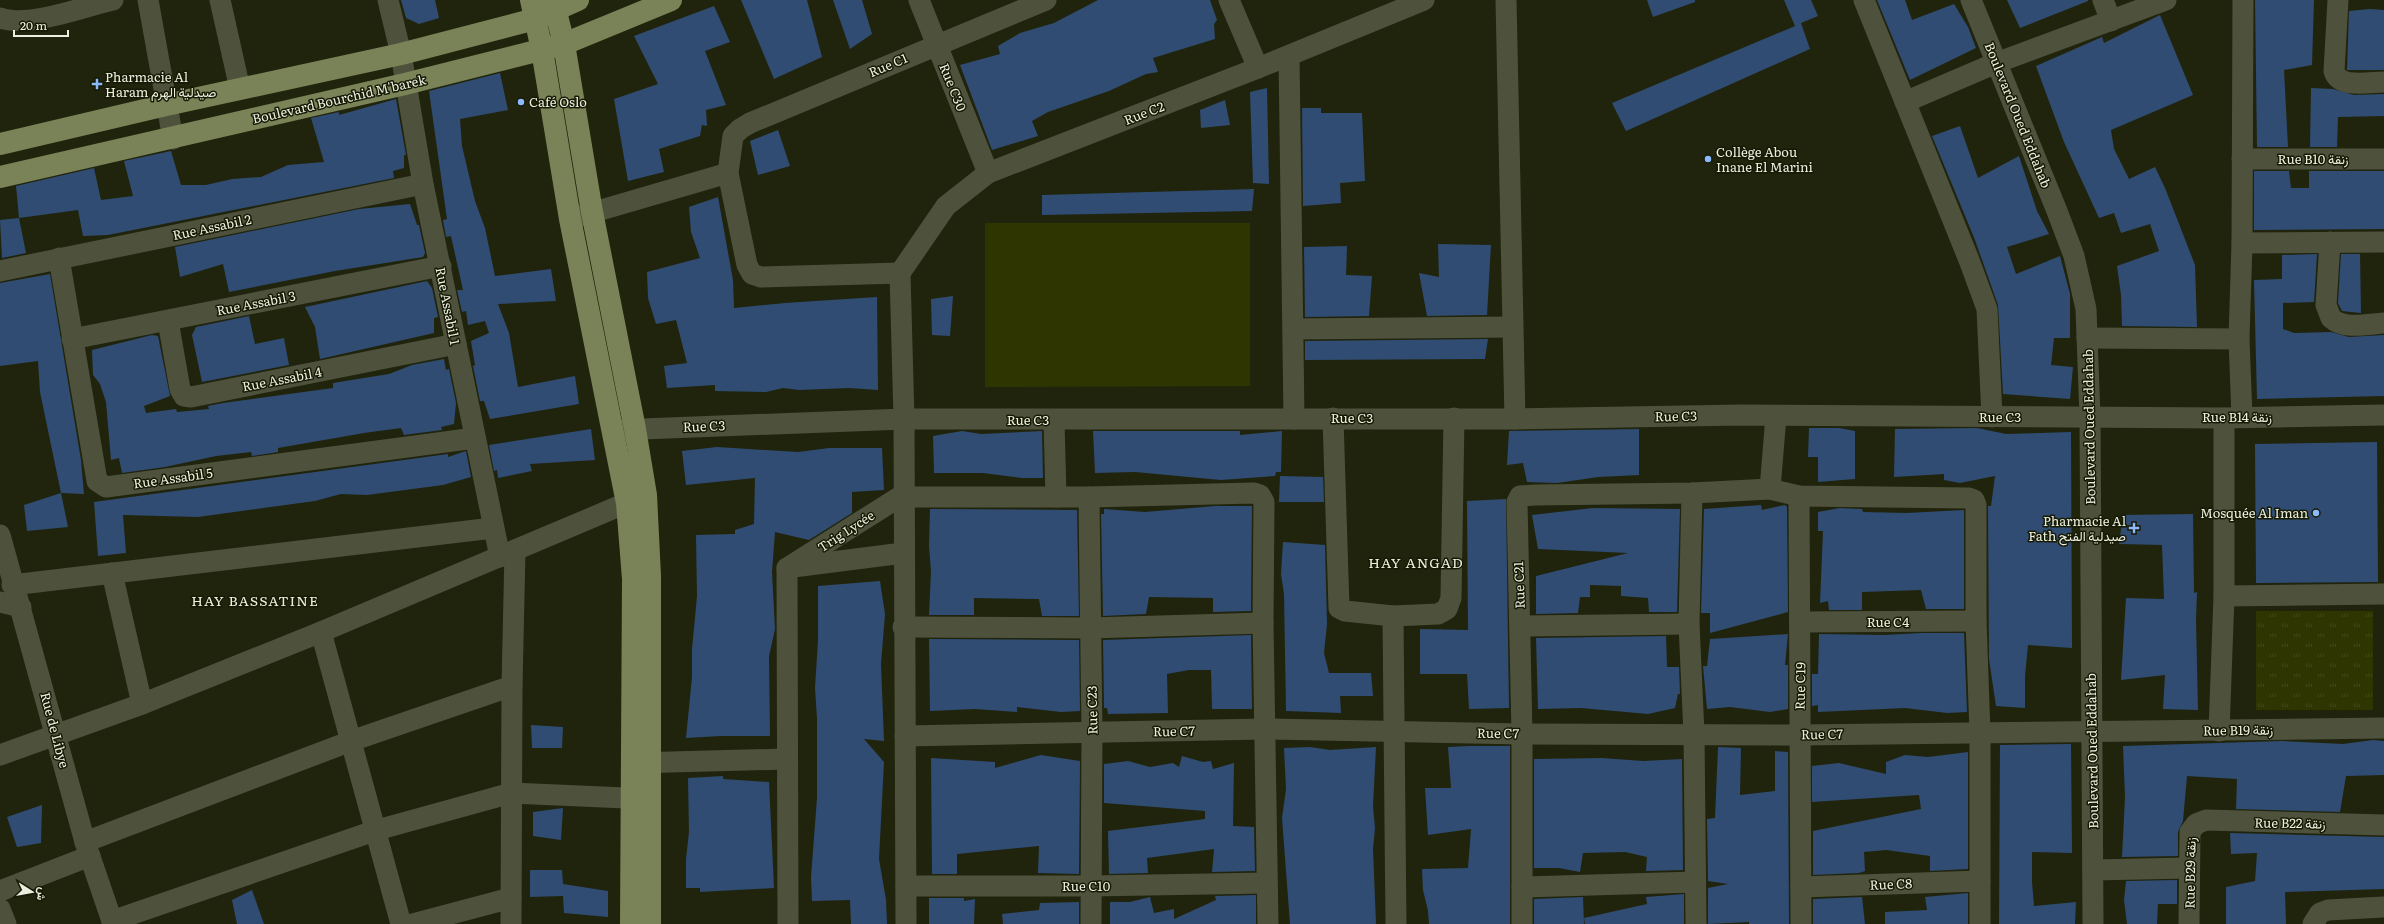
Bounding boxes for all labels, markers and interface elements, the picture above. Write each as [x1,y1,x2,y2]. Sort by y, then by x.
scale bar [14,12,68,38]
text: 20 m [20,16,47,34]
street label: Boulevard Oued Eddahab [1980,39,2056,191]
street label: Rue C1 [865,48,910,81]
street label: Rue C30 [935,60,972,114]
place label: Pharmacie Al Haram صيدلية الهرم [105,67,216,101]
street label: Boulevard Bourchid M'barek [250,69,429,128]
marker: Pharmacie Al Haram صيدلية الهرم [92,79,102,89]
place label: Café Oslo [529,92,587,111]
street label: Rue C2 [1121,96,1167,129]
marker: Café Oslo [516,97,526,107]
place label: Collège Abou Inane El Marini [1716,142,1814,176]
street label: Rue B10 زنقة [2278,149,2348,168]
marker: Collège Abou Inane El Marini [1703,154,1713,164]
street label: Rue Assabil 2 [171,209,253,244]
street label: Rue Assabil 1 [432,265,465,346]
street label: Rue Assabil 3 [215,285,297,320]
street label: Boulevard Oued Eddahab [2078,349,2099,505]
street label: Rue Assabil 4 [240,361,323,396]
street label: Rue C3 [1655,406,1697,425]
street label: Rue C3 [1979,407,2021,426]
street label: Rue B14 زنقة [2202,407,2272,426]
street label: Rue C3 [1331,408,1373,427]
street label: Rue C3 [1007,410,1049,429]
street label: Rue C3 [682,415,726,436]
street label: Rue Assabil 5 [132,462,214,492]
place label: Mosquée Al Iman [2200,503,2308,522]
street label: Trig Lycée [814,505,878,556]
marker: Mosquée Al Iman [2311,508,2321,518]
place label: Pharmacie Al Fath صيدلية الفتح [2028,511,2127,546]
marker: Pharmacie Al Fath صيدلية الفتح [2129,523,2139,533]
district label: HAY ANGAD [1368,552,1464,572]
street label: Rue C21 [1508,561,1529,609]
district label: HAY BASSATINE [191,590,319,610]
street label: Rue C4 [1867,612,1909,631]
street label: Rue C19 [1790,662,1809,710]
street label: Boulevard Oued Eddahab [2081,673,2102,829]
street label: Rue C23 [1082,685,1101,735]
street label: Rue de Libye [36,690,75,770]
street label: Rue B19 زنقة [2203,719,2273,740]
street label: Rue C7 [1153,721,1196,740]
street label: Rue C7 [1477,723,1520,742]
street label: Rue C7 [1801,724,1844,743]
street label: Rue B22 زنقة [2254,812,2326,833]
street label: Rue B29 زنقة [2179,837,2200,909]
north arrow [12,872,52,912]
street label: Rue C8 [1869,873,1913,894]
street label: Rue C10 [1062,876,1111,895]
text: ش [34,886,52,902]

